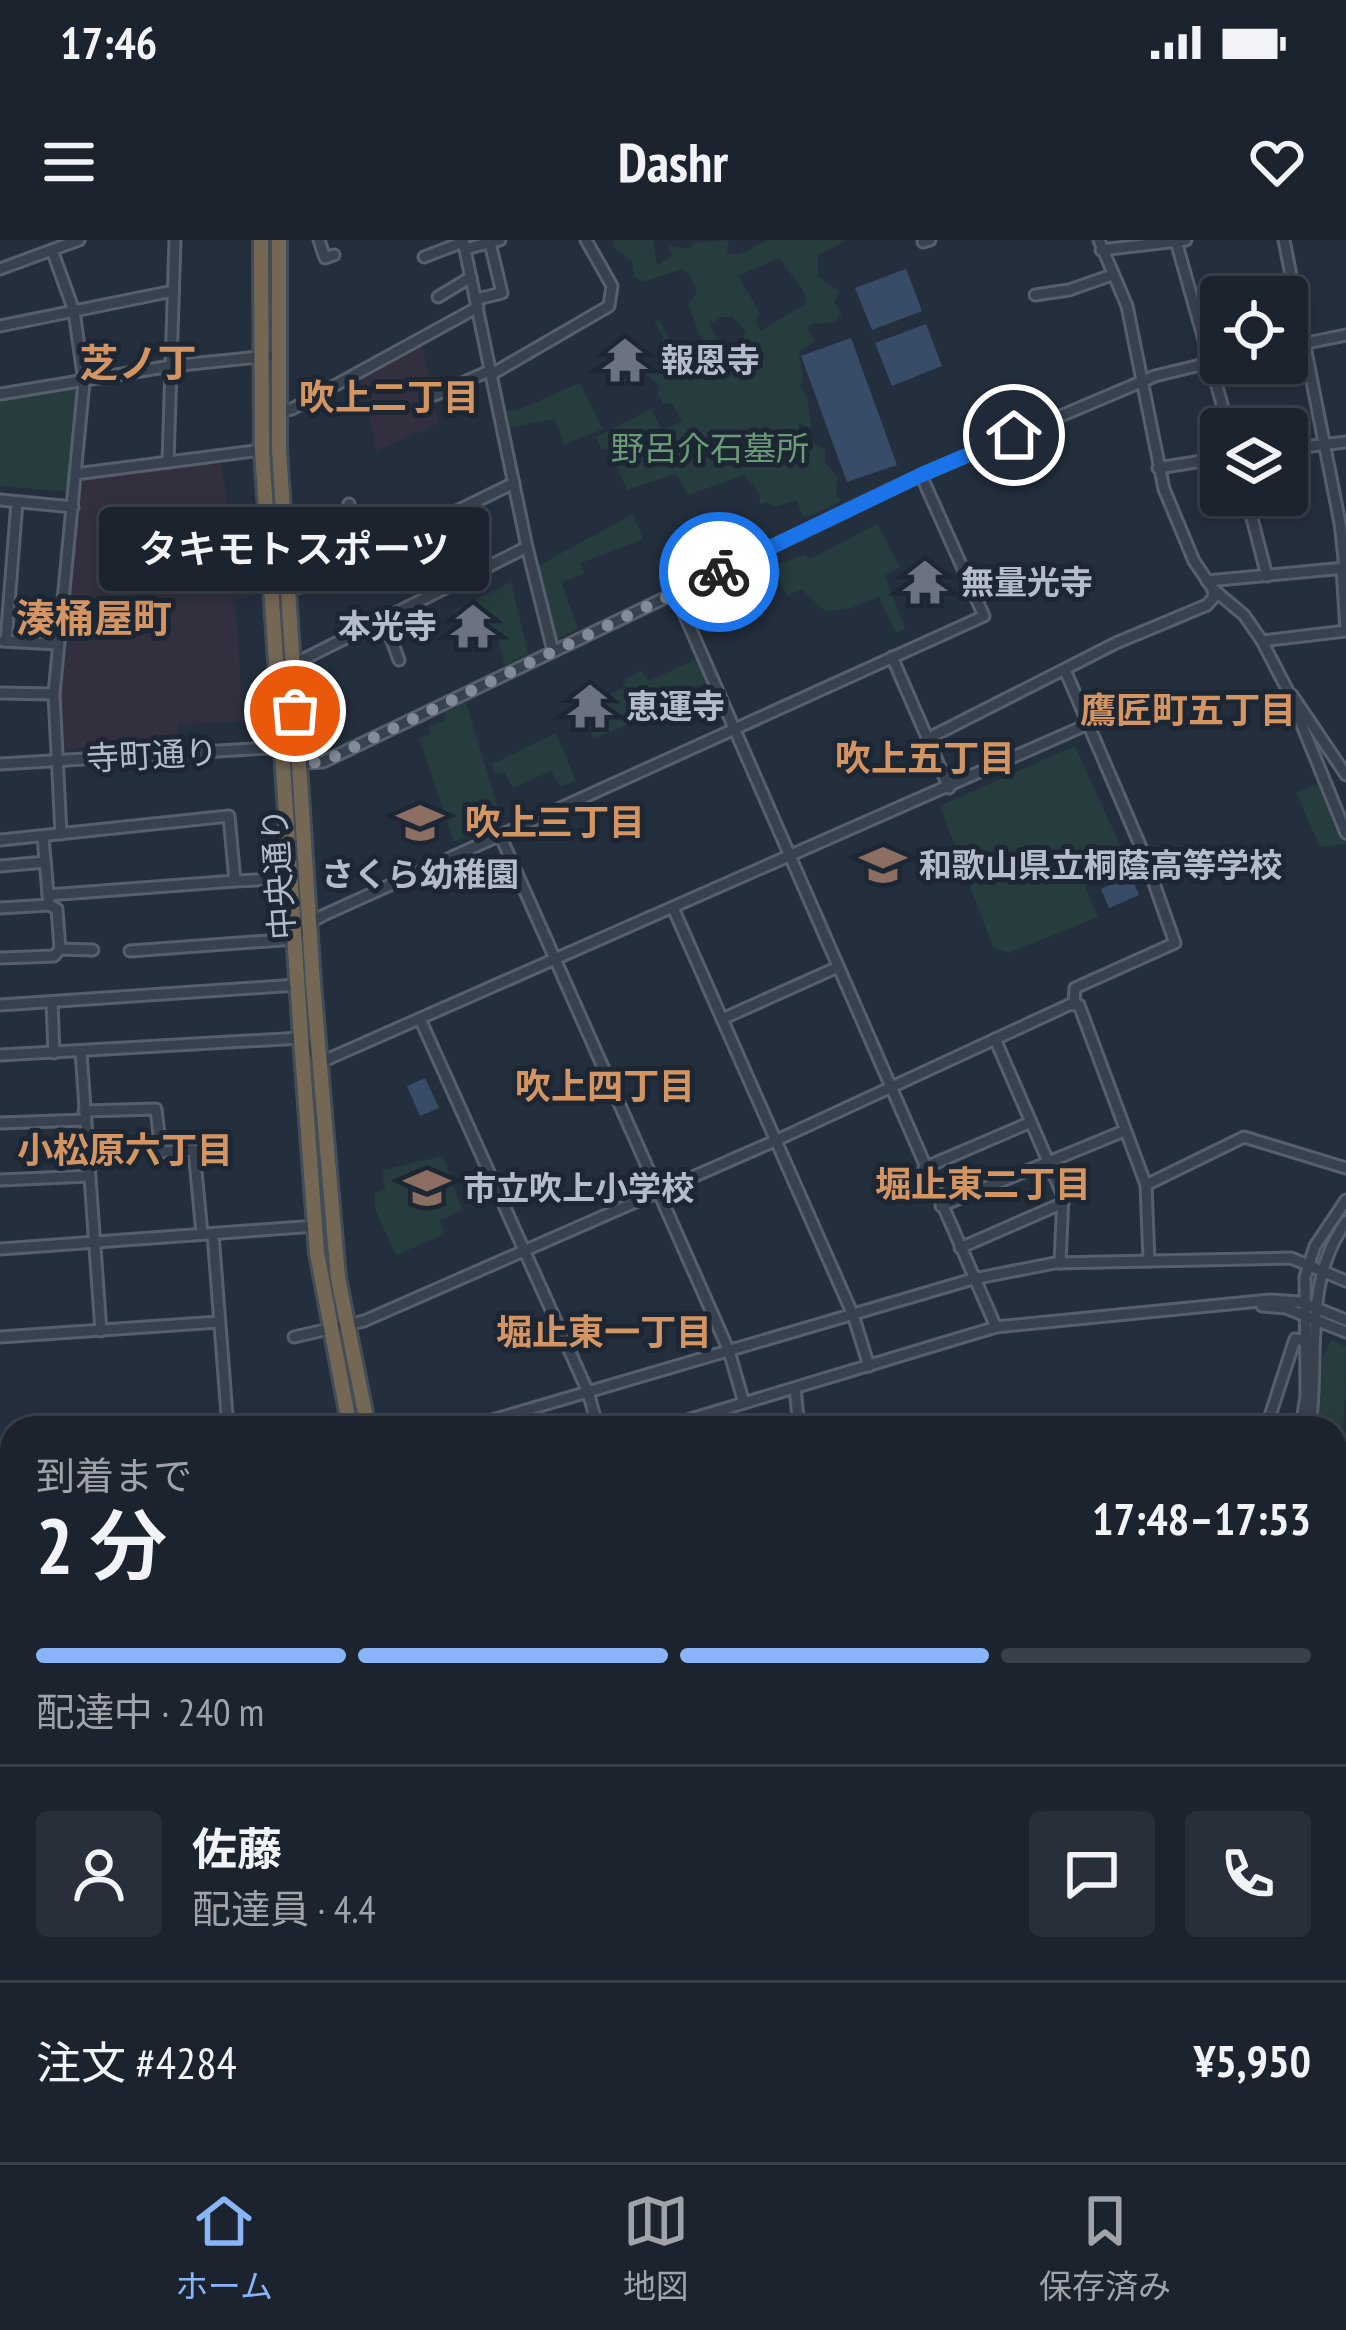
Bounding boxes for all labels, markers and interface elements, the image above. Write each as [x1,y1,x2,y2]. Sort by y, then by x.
text: 17:46 [60,13,157,71]
text: Dashr [618,127,728,197]
icon: menu [36,129,102,195]
icon: heart [1244,129,1310,195]
map controls [1200,276,1308,516]
button: locate [1200,276,1308,384]
temple icon: 報恩寺 [600,335,650,385]
district label: 芝ノ丁 [79,337,197,388]
place label: 報恩寺 [661,338,760,381]
district label: 吹上二丁目 [299,373,479,420]
pin [963,384,1065,486]
icon: home [981,402,1047,468]
button: layers [1200,408,1308,516]
park label: 野呂介石墓所 [611,426,809,469]
callout: タキモトスポーツ [100,507,490,591]
courier [659,512,779,632]
text: タキモトスポーツ [138,523,450,574]
icon: bike [686,539,752,605]
temple icon: 無量光寺 [900,557,950,607]
place label: 無量光寺 [961,560,1093,603]
district label: 湊桶屋町 [16,592,172,643]
temple icon: 本光寺 [448,601,498,651]
place label: 本光寺 [338,604,437,647]
pin [244,660,346,762]
icon: bag [262,678,328,744]
temple icon: 恵運寺 [565,681,615,731]
place label: 恵運寺 [626,684,725,727]
district label: 鷹匠町五丁目 [1080,686,1296,733]
street label: 寺町通り [85,730,219,779]
district label: 吹上五丁目 [835,734,1015,781]
school or university icon: さくら幼稚園 [395,798,445,848]
district label: 吹上三丁目 [465,798,645,845]
street label: 中央通り [251,807,304,941]
school or university icon: 和歌山県立桐蔭高等学校 [858,840,908,890]
place label: 和歌山県立桐蔭高等学校 [919,843,1282,886]
place label: さくら幼稚園 [321,852,519,895]
district label: 吹上四丁目 [515,1062,695,1109]
district label: 小松原六丁目 [17,1126,233,1173]
district label: 堀止東二丁目 [875,1160,1091,1207]
school or university icon: 市立吹上小学校 [402,1163,452,1213]
place label: 市立吹上小学校 [463,1166,694,1209]
district label: 堀止東一丁目 [496,1308,712,1355]
text: 到着まで [36,1450,192,1501]
text: 17:48–17:53 [1092,1489,1311,1547]
text: 2 分 [36,1495,167,1596]
text: 配達中 · 240 m [36,1686,264,1737]
button: person [36,1811,162,1937]
button: chat [1029,1811,1155,1937]
button: phone [1185,1811,1311,1937]
text: 佐藤 [192,1819,282,1877]
text: 配達員 · 4.4 [192,1883,376,1934]
text: ¥5,950 [1194,2031,1311,2089]
text: 注文 #4284 [36,2033,237,2091]
tab: ホーム [175,2188,273,2308]
tab: 地図 [623,2188,689,2308]
tab: 保存済み [1039,2188,1171,2308]

